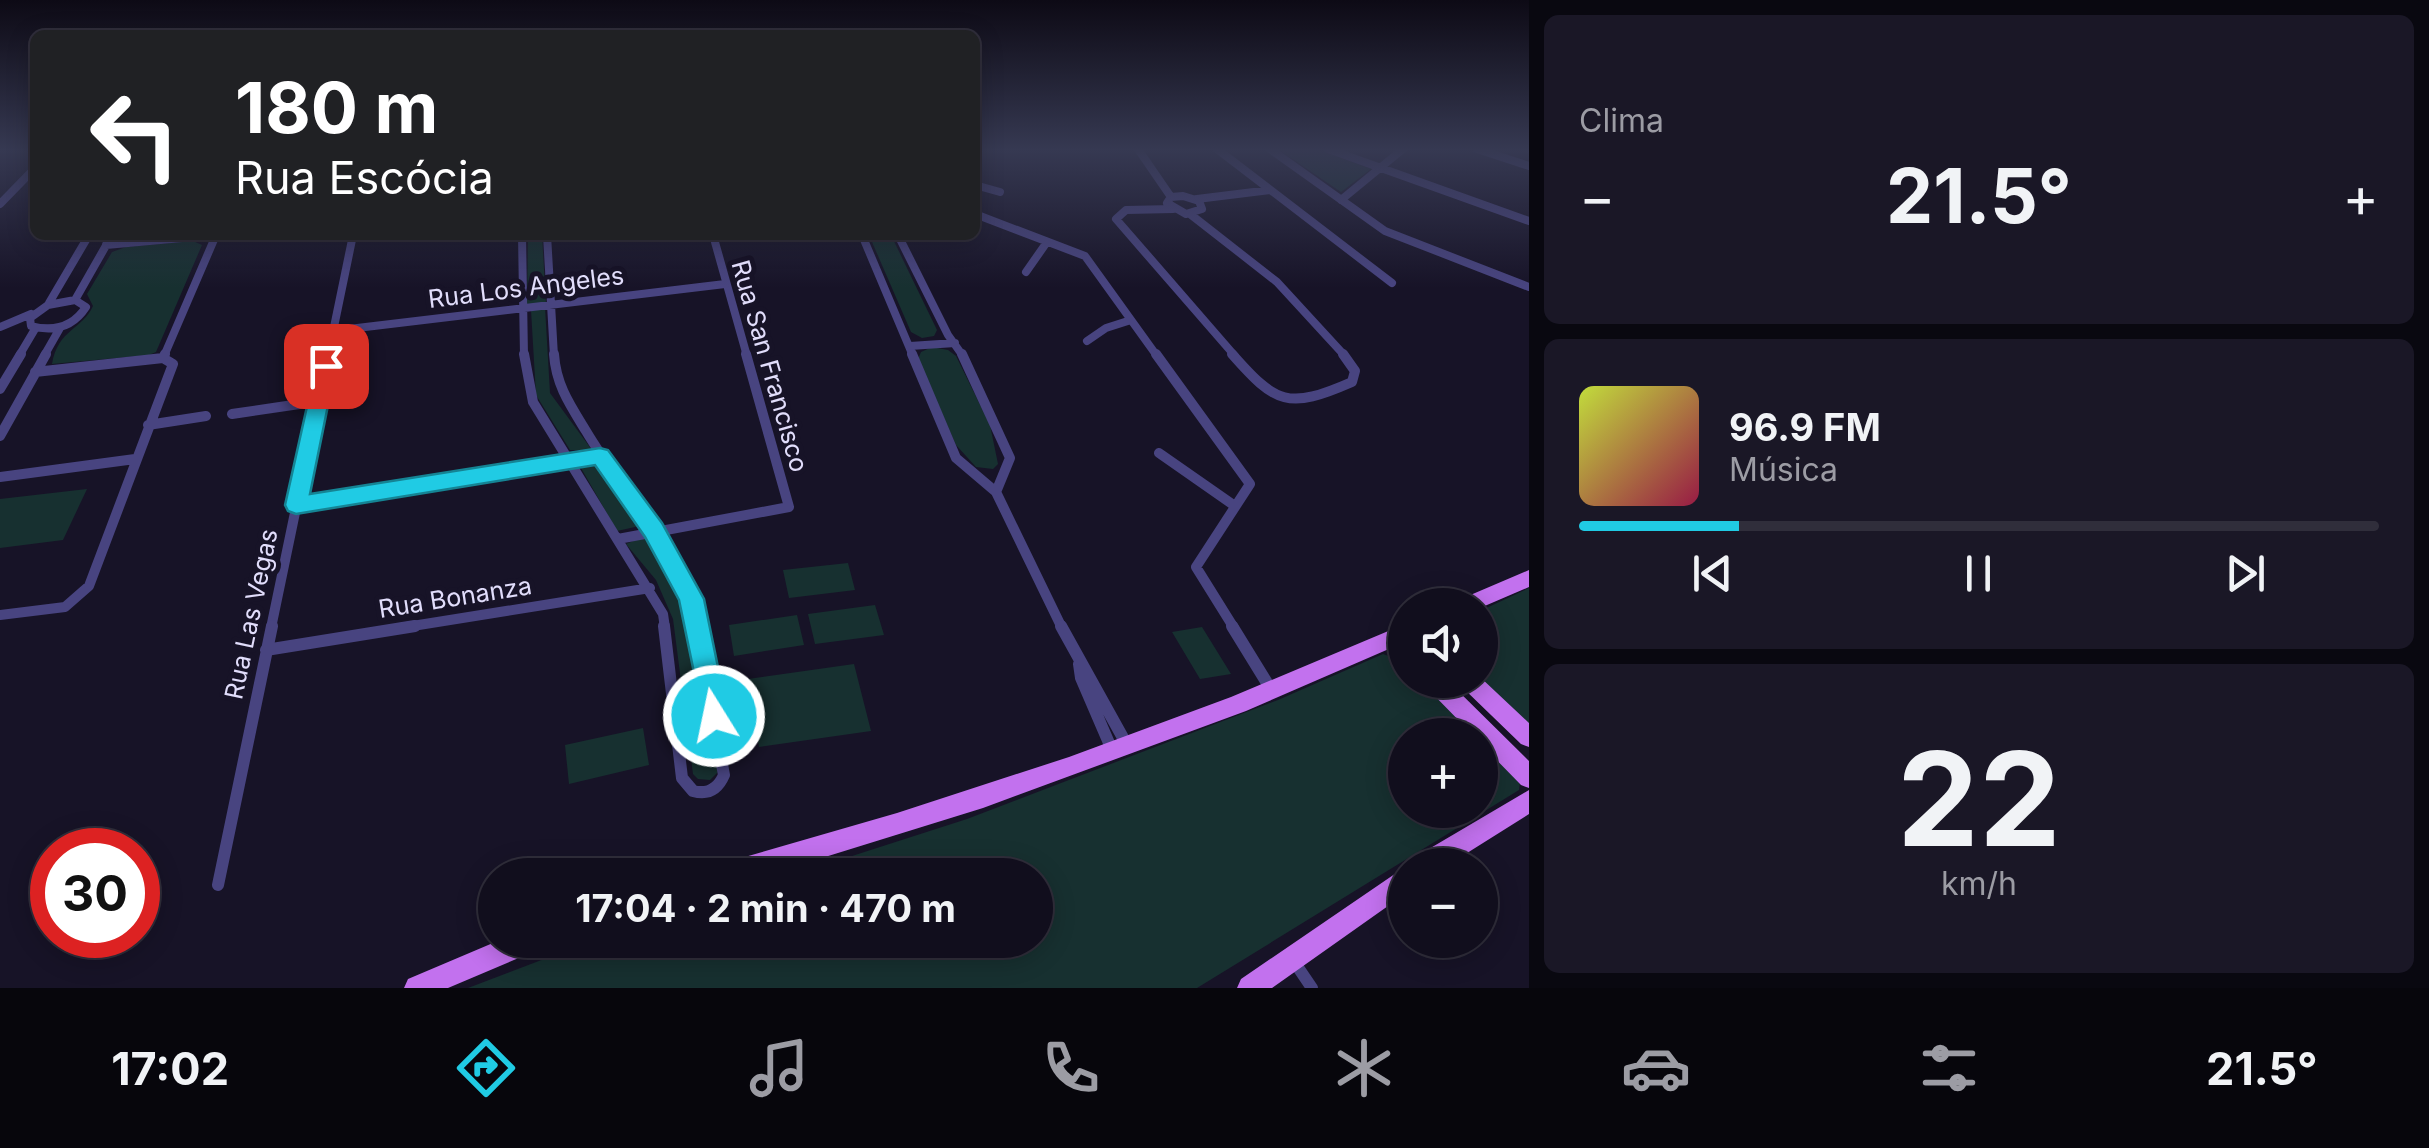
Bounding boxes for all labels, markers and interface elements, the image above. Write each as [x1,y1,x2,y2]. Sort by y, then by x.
text: 180 m [235,65,438,150]
icon: left [70,70,200,200]
text: Clima [1579,101,1664,140]
text: Rua Escócia [235,150,494,205]
text: 21.5° [1886,150,2072,241]
text: − [1579,164,1615,230]
text: + [2343,164,2379,230]
street label: Rua San Francisco [725,257,815,475]
street label: Rua Los Angeles [426,260,626,314]
pin [284,324,369,409]
icon: arrive [299,339,354,394]
text: 96.9 FM [1729,404,1881,450]
text: Música [1729,450,1838,489]
street label: Rua Las Vegas [218,526,284,702]
icon: previous [1685,546,1740,601]
icon: pause [1951,546,2006,601]
icon: next [2218,546,2273,601]
street label: Rua Bonanza [376,570,534,624]
map controls [1388,588,1498,958]
button: sound [1388,588,1498,698]
position arrow [662,664,766,768]
button: + [1388,718,1498,828]
text: 22 [1897,720,2061,877]
speed limit sign: 30 [30,828,160,958]
button: − [1388,848,1498,958]
text: km/h [1941,864,2017,903]
text: 17:04 · 2 min · 470 m [575,885,956,931]
icon: directions [451,1033,521,1103]
icon: music [744,1033,814,1103]
icon: phone [1036,1033,1106,1103]
icon: climate [1329,1033,1399,1103]
icon: car [1621,1033,1691,1103]
icon: filters [1914,1033,1984,1103]
text: 17:02 [111,1041,229,1096]
text: 21.5° [2206,1041,2318,1096]

